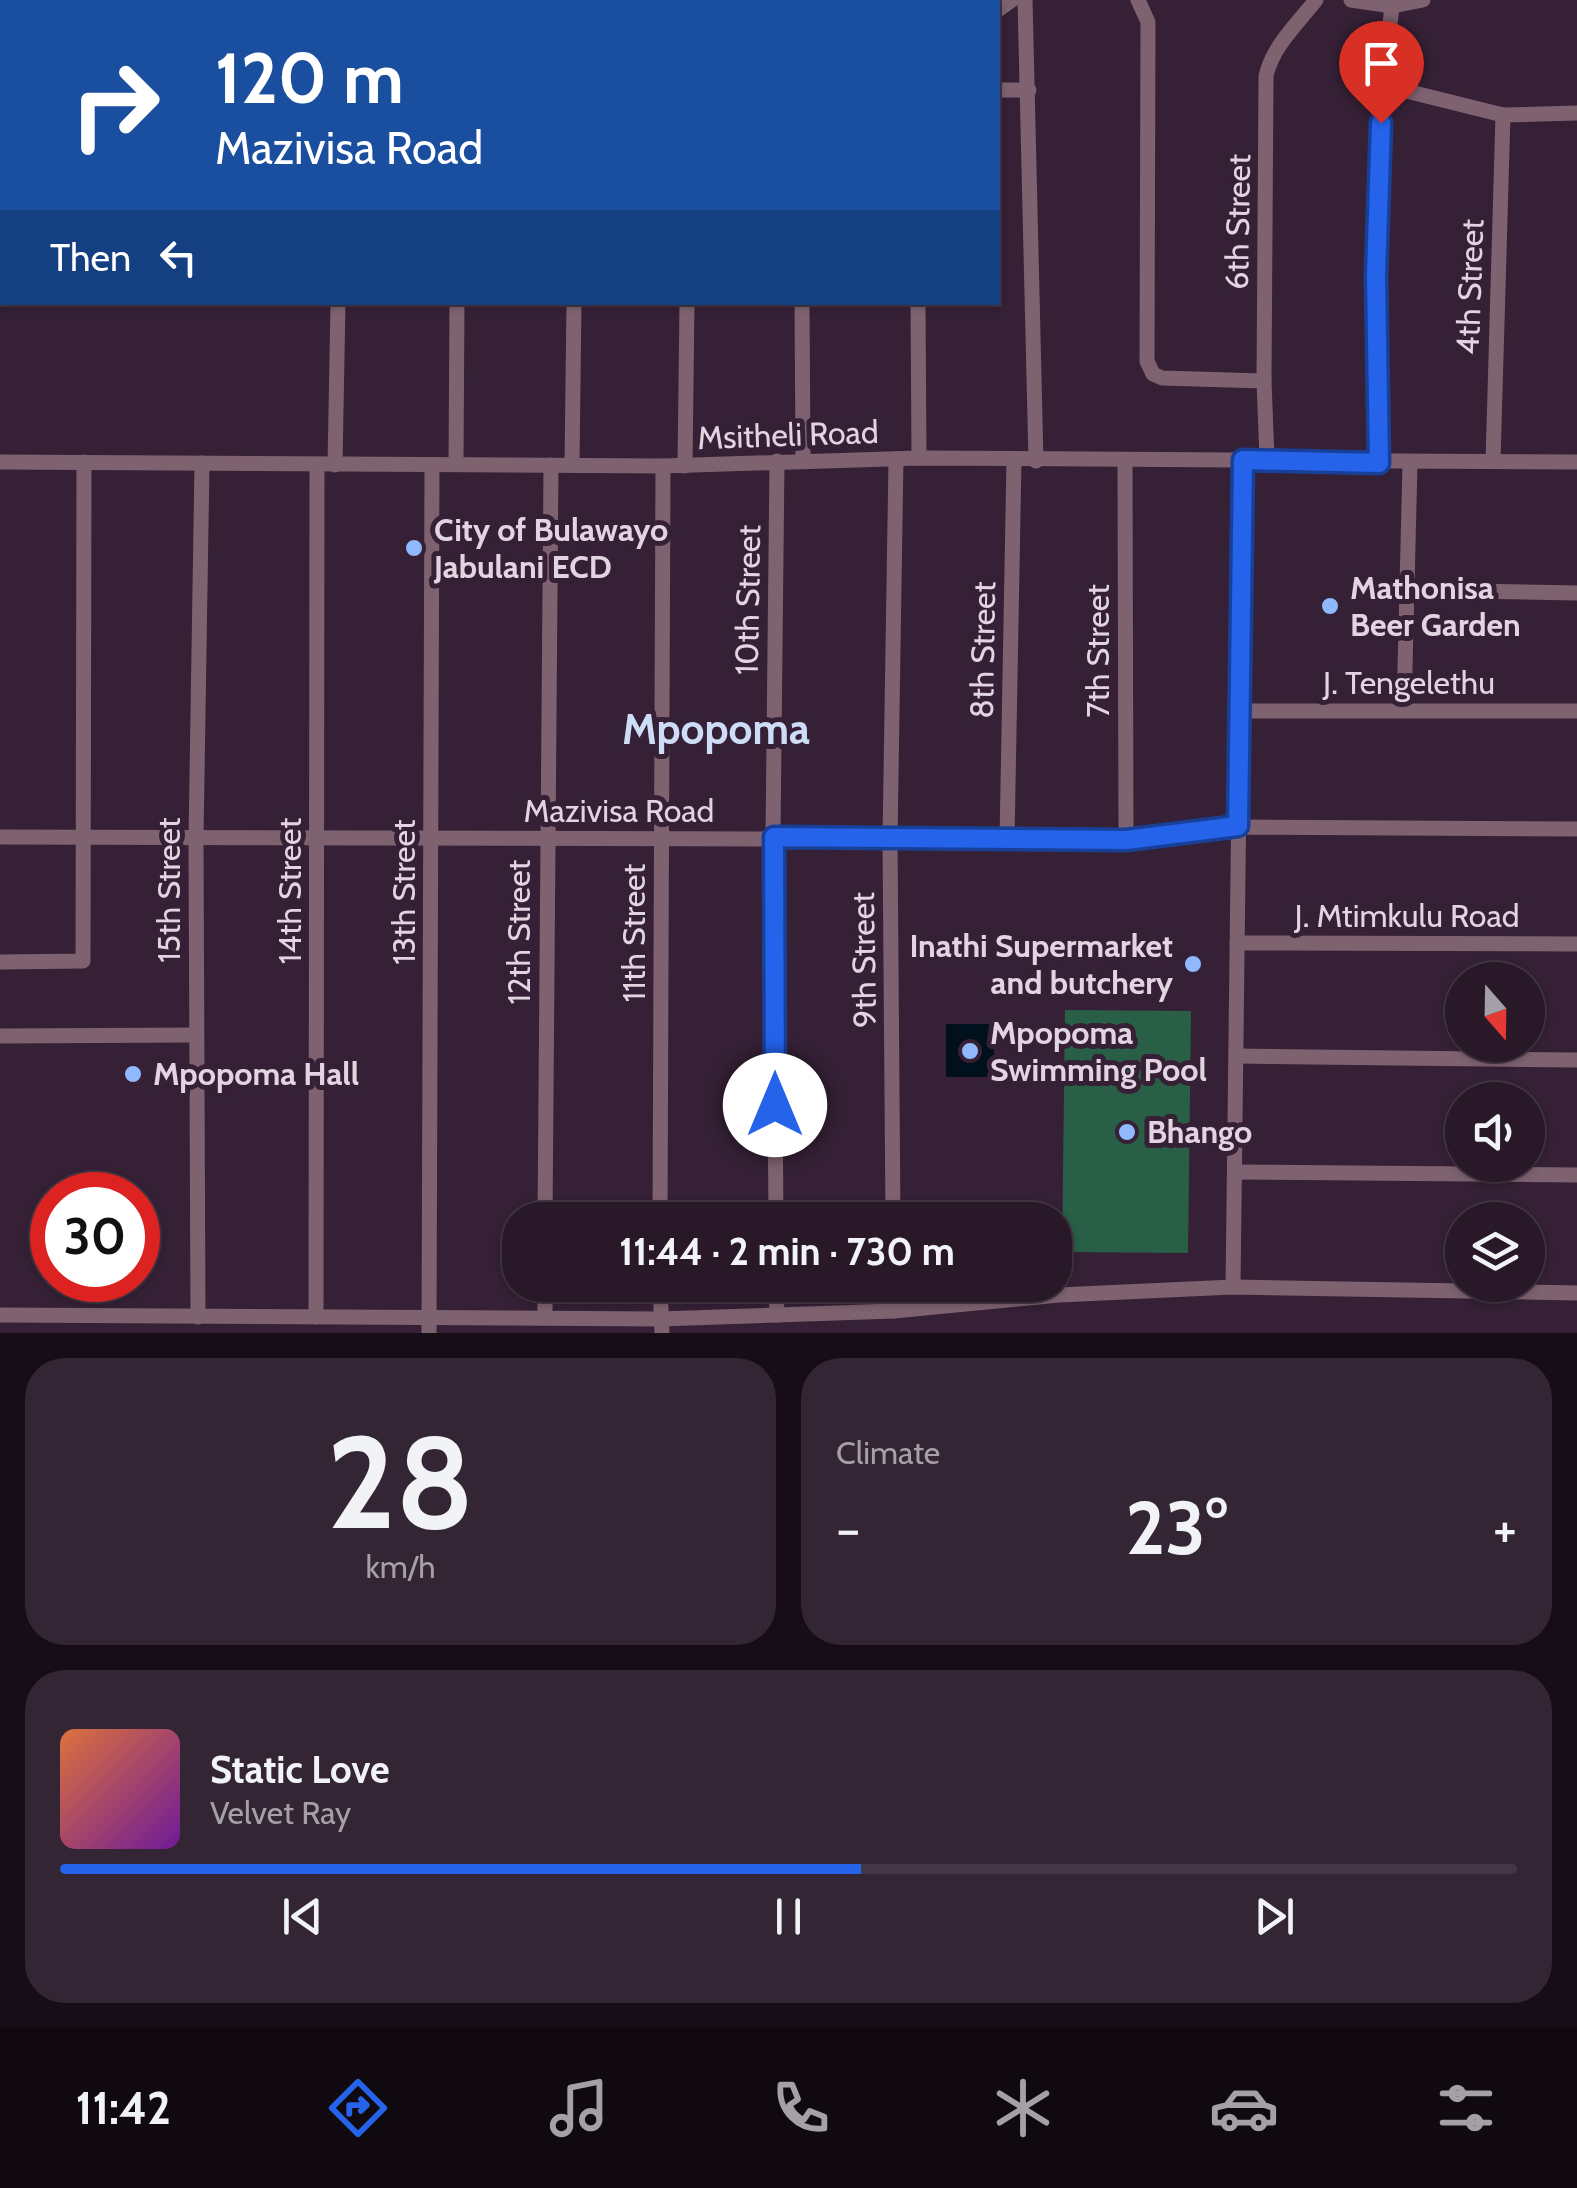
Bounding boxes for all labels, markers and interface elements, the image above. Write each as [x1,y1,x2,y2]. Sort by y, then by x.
pin [1339,21,1424,124]
text: 120 m [215,35,404,121]
icon: arrive [1354,36,1409,91]
icon: right [50,40,180,170]
text: Mazivisa Road [215,121,483,175]
street label: 6th Street [1217,154,1258,290]
street label: 4th Street [1448,218,1491,356]
icon: left [151,230,206,285]
text: Then [50,234,131,281]
street label: Msitheli Road [697,412,879,457]
place label: City of Bulawayo Jabulani ECD [433,510,668,586]
street label: 10th Street [727,524,768,675]
marker: City of Bulawayo Jabulani ECD [403,537,425,559]
place label: Mathonisa Beer Garden [1350,568,1521,644]
street label: 8th Street [962,581,1003,719]
street label: 7th Street [1078,584,1117,718]
marker: Mathonisa Beer Garden [1319,595,1341,617]
street label: J. Tengelethu [1322,663,1495,702]
district label: Mpopoma [622,703,810,755]
street label: Mazivisa Road [524,791,714,830]
street label: 15th Street [149,817,188,963]
street label: 14th Street [270,818,309,964]
street label: 13th Street [384,819,423,965]
street label: 12th Street [499,859,538,1004]
street label: 11th Street [614,864,653,1002]
street label: 9th Street [843,892,884,1028]
street label: J. Mtimkulu Road [1293,896,1520,935]
place label: Inathi Supermarket and butchery [909,926,1174,1002]
marker: Inathi Supermarket and butchery [1182,953,1204,975]
north arrow [1445,962,1545,1062]
map controls [1445,962,1545,1302]
place label: Mpopoma Swimming Pool [990,1013,1207,1089]
marker: Mpopoma Swimming Pool [959,1040,981,1062]
position arrow [723,1053,827,1157]
place label: Mpopoma Hall [153,1054,359,1093]
marker: Mpopoma Hall [122,1063,144,1085]
button: sound [1445,1082,1545,1182]
place label: Bhango [1147,1112,1252,1151]
marker: Bhango [1116,1121,1138,1143]
speed limit sign: 30 [30,1172,160,1302]
button: layers [1445,1202,1545,1302]
text: 11:44 · 2 min · 730 m [619,1228,955,1275]
text: 28 [327,1403,474,1561]
text: Climate [836,1433,940,1472]
text: 23° [1126,1482,1227,1573]
text: − [836,1495,860,1562]
text: + [1493,1495,1517,1562]
text: km/h [365,1547,436,1586]
text: Static Love [210,1746,389,1793]
text: Velvet Ray [210,1793,351,1832]
icon: previous [275,1889,330,1944]
icon: pause [761,1889,816,1944]
icon: next [1247,1889,1302,1944]
icon: directions [323,2073,393,2143]
icon: music [544,2073,614,2143]
icon: phone [766,2073,836,2143]
icon: climate [988,2073,1058,2143]
icon: car [1209,2073,1279,2143]
icon: filters [1431,2073,1501,2143]
text: 11:42 [76,2081,171,2135]

